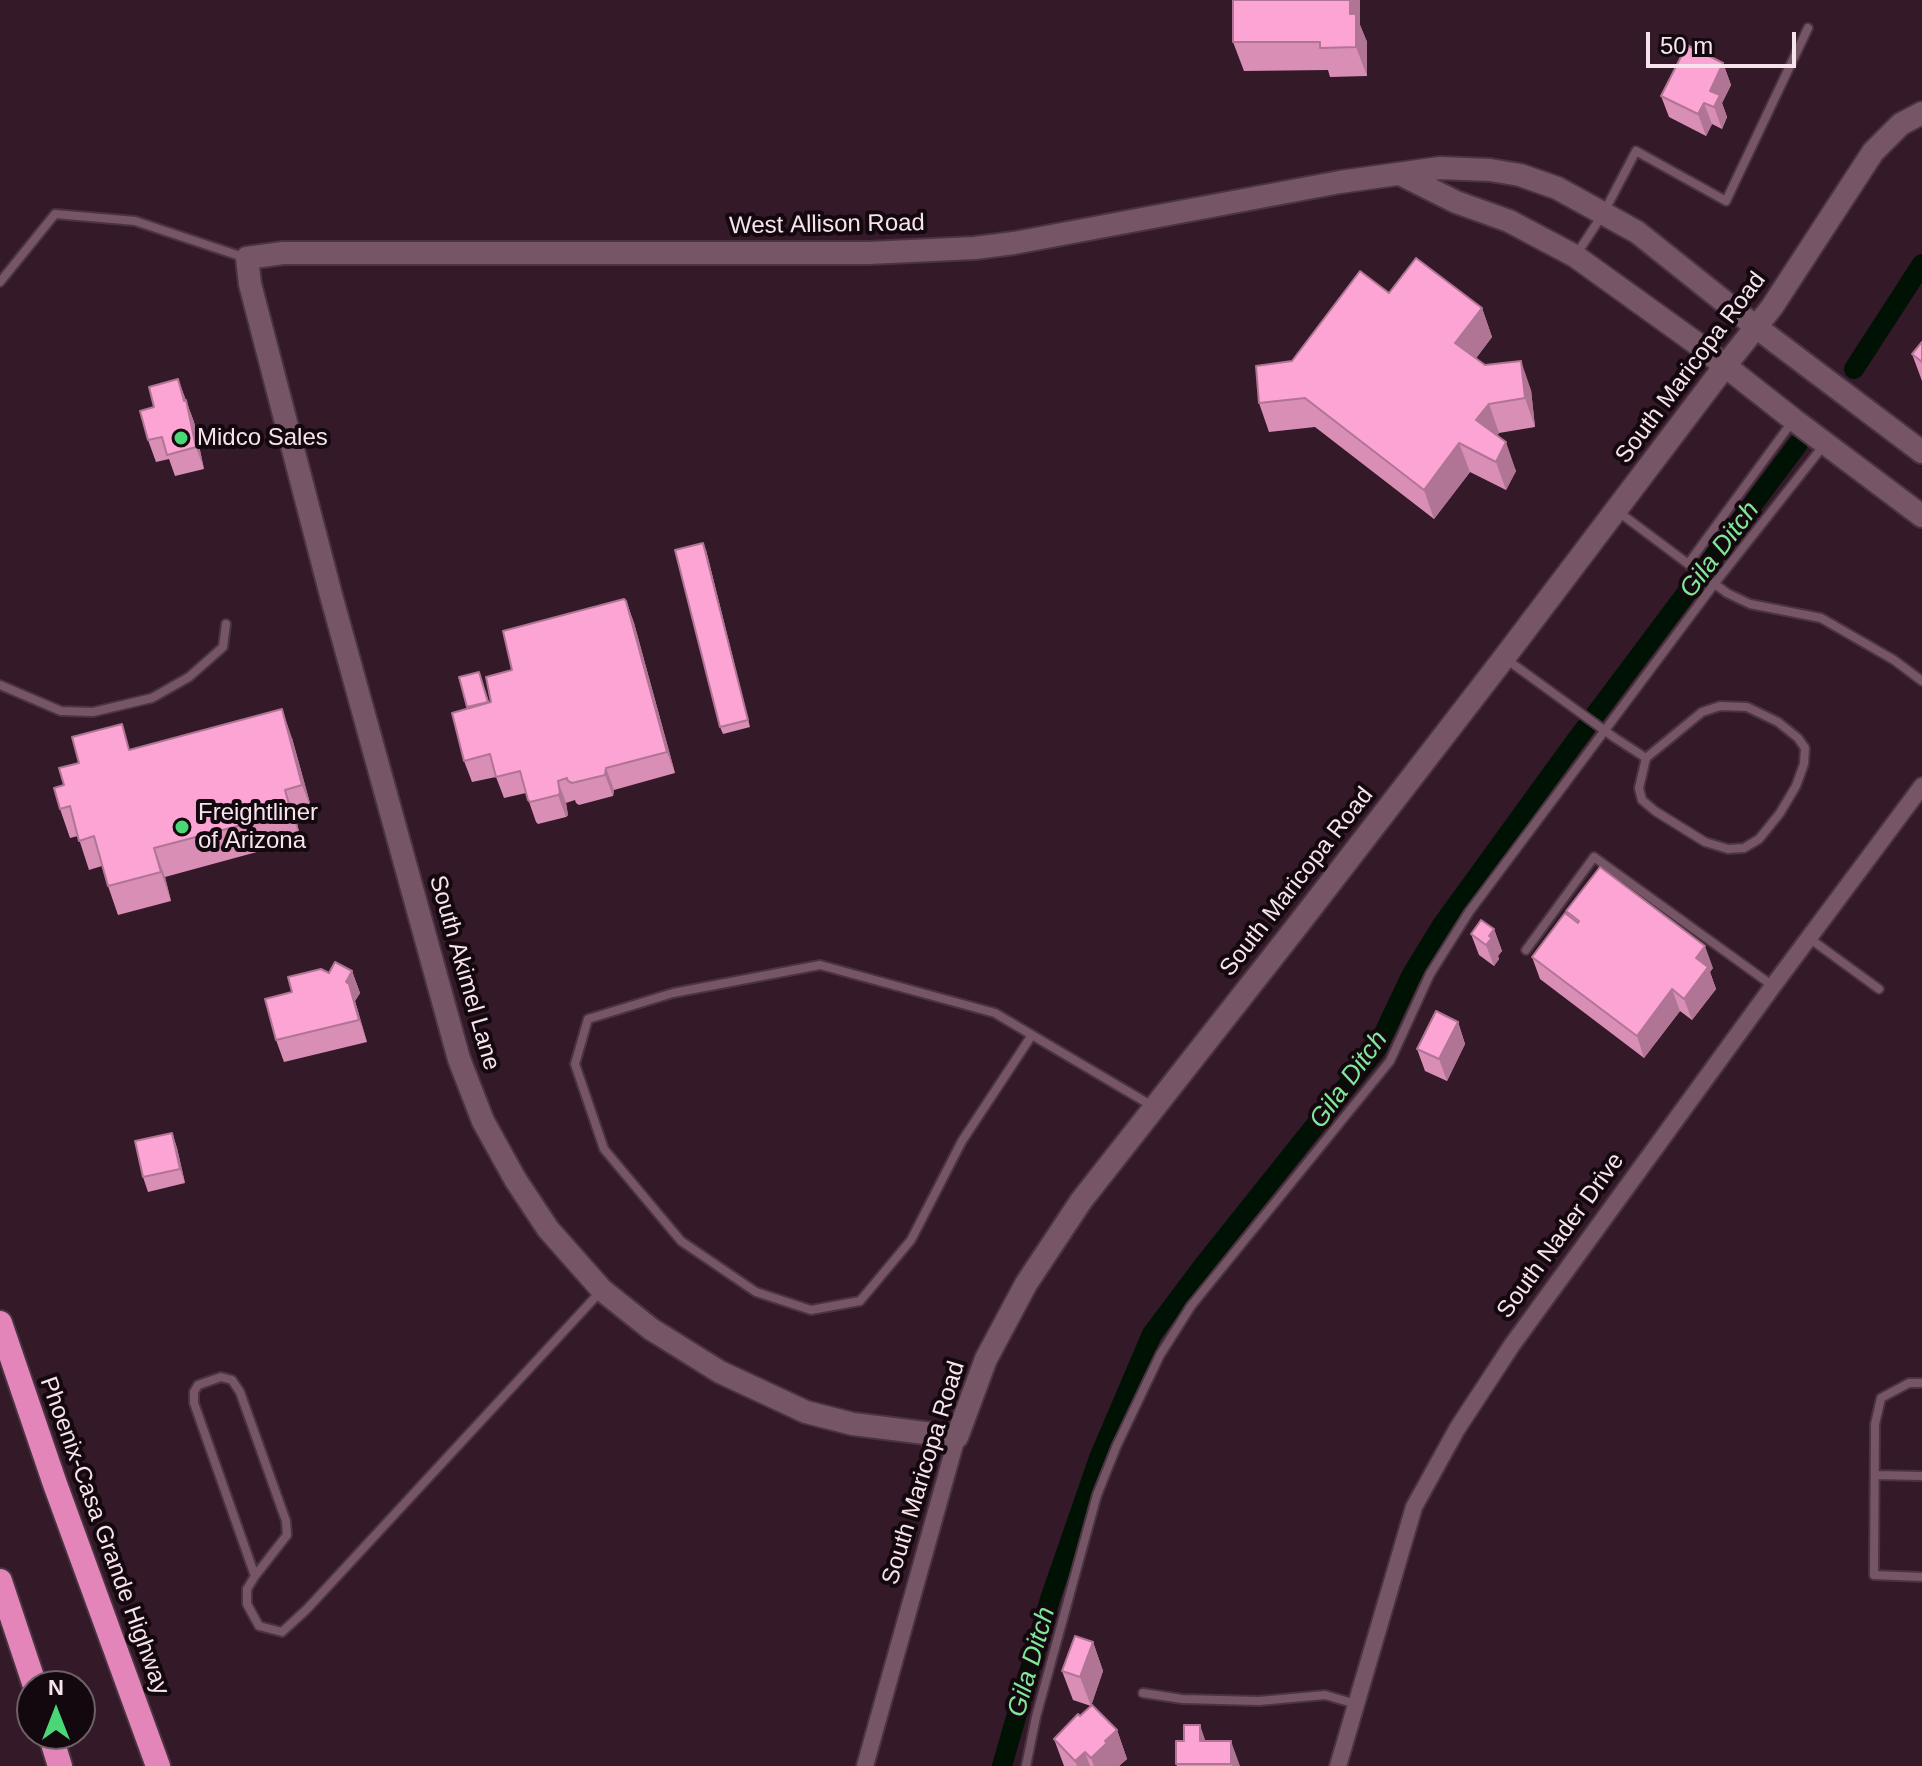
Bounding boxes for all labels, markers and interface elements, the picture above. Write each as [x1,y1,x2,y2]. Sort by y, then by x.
scale bar [1650,16,1800,66]
text: 50 m [1660,32,1713,59]
street label: West Allison Road [729,209,925,241]
street label: South Maricopa Road [1610,267,1772,469]
place label: Midco Sales [197,424,328,452]
marker: Midco Sales [172,429,190,447]
water label: Gila Ditch [1674,496,1766,604]
street label: South Maricopa Road [1214,782,1380,982]
place label: Freightliner of Arizona [198,799,318,855]
marker: Freightliner of Arizona [173,818,191,836]
street label: South Akimel Lane [422,872,506,1074]
water label: Gila Ditch [1303,1025,1395,1135]
street label: South Nader Drive [1491,1148,1631,1324]
street label: South Maricopa Road [876,1358,972,1588]
street label: Phoenix-Casa Grande Highway [33,1373,175,1699]
water label: Gila Ditch [1001,1604,1063,1720]
north arrow [16,1670,96,1750]
text: N [48,1675,64,1700]

